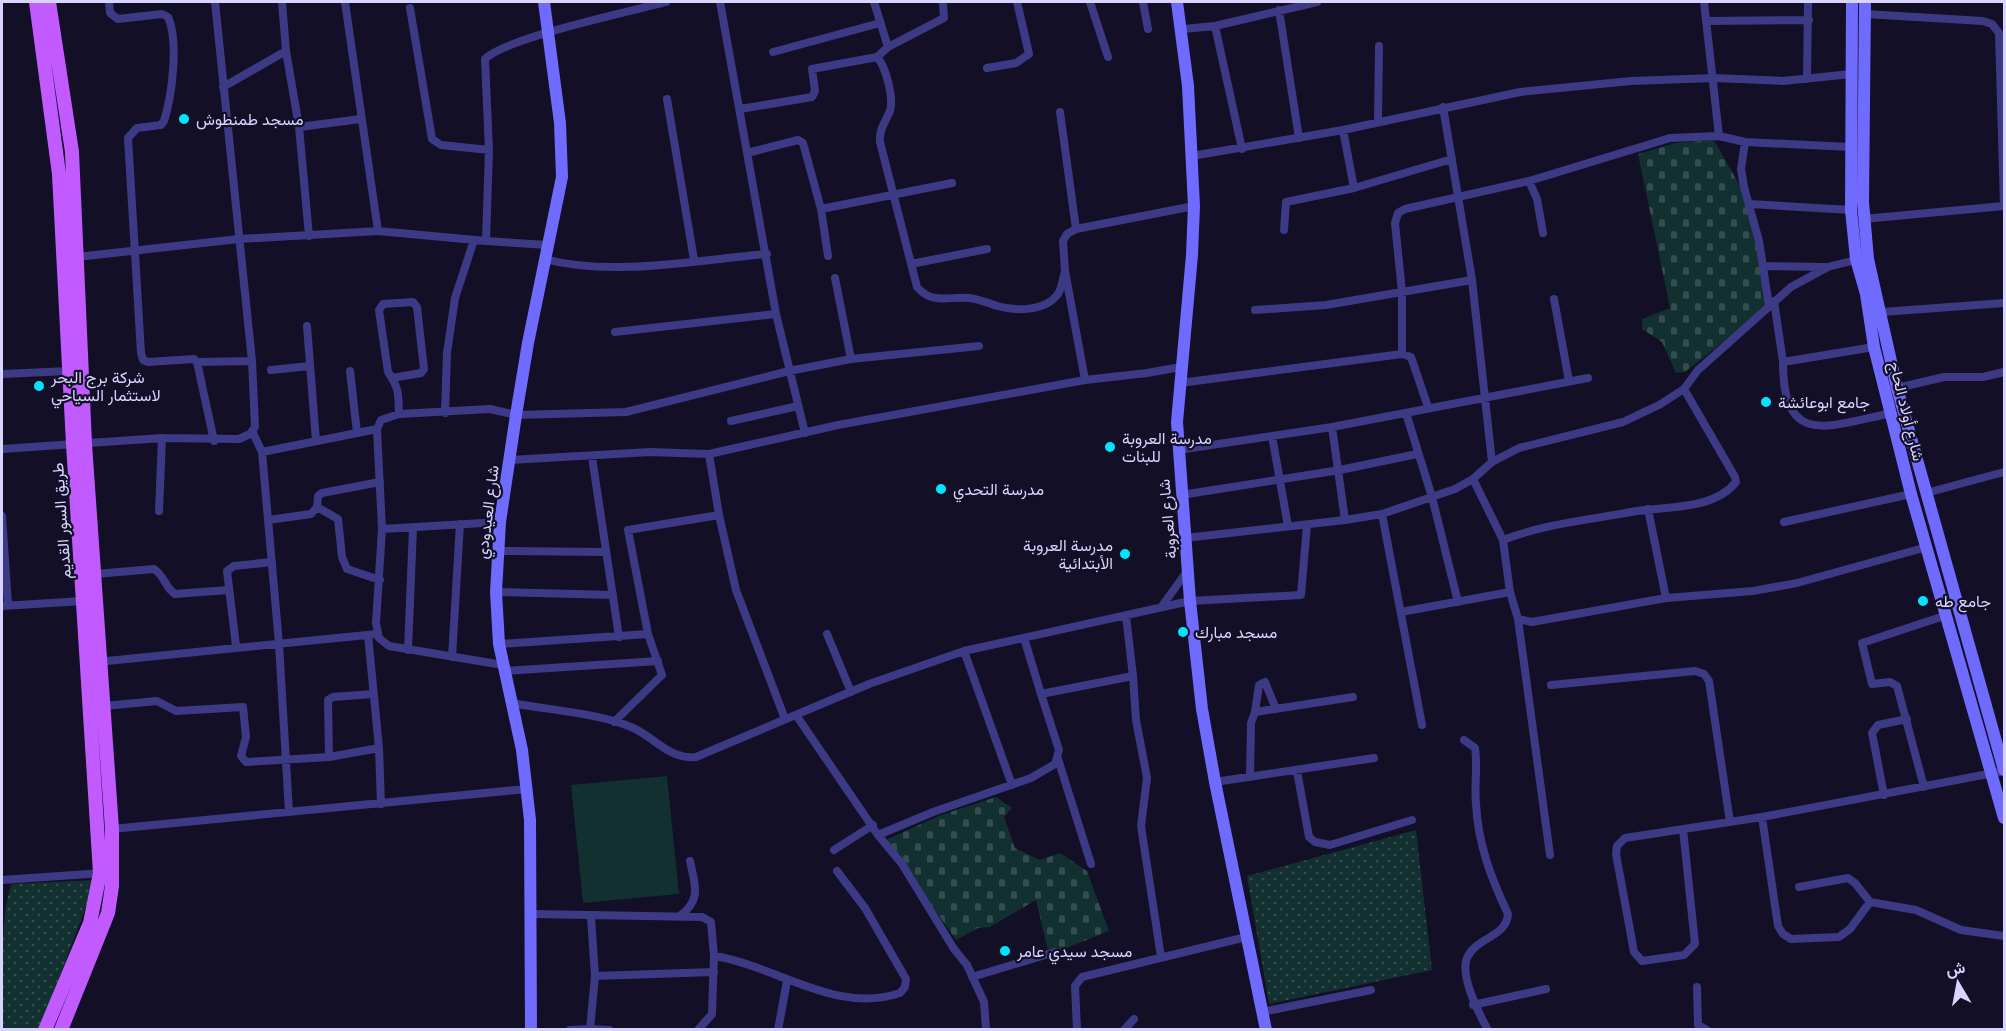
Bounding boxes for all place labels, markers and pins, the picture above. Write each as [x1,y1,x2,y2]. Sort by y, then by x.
place label: مسجد طمنطوش [196,110,303,130]
marker: مسجد طمنطوش [177,112,191,126]
place label: شركة برج البحر لاستثمار السياحي [50,368,161,409]
marker: شركة برج البحر لاستثمار السياحي [32,379,46,393]
place label: جامع ابوعائشة [1778,393,1870,414]
marker: جامع ابوعائشة [1759,395,1773,409]
place label: مدرسة العروبة للبنات [1122,429,1212,467]
marker: مدرسة العروبة للبنات [1103,440,1117,454]
place label: مدرسة التحدي [953,480,1044,503]
marker: مدرسة التحدي [934,482,948,496]
place label: مدرسة العروبة الأبتدائية [1023,536,1113,574]
marker: مدرسة العروبة الأبتدائية [1118,547,1132,561]
place label: جامع طه [1935,592,1991,613]
marker: جامع طه [1916,594,1930,608]
place label: مسجد مبارك [1195,623,1277,643]
marker: مسجد مبارك [1176,625,1190,639]
place label: مسجد سيدي عامر [1016,942,1132,965]
marker: مسجد سيدي عامر [998,944,1012,958]

